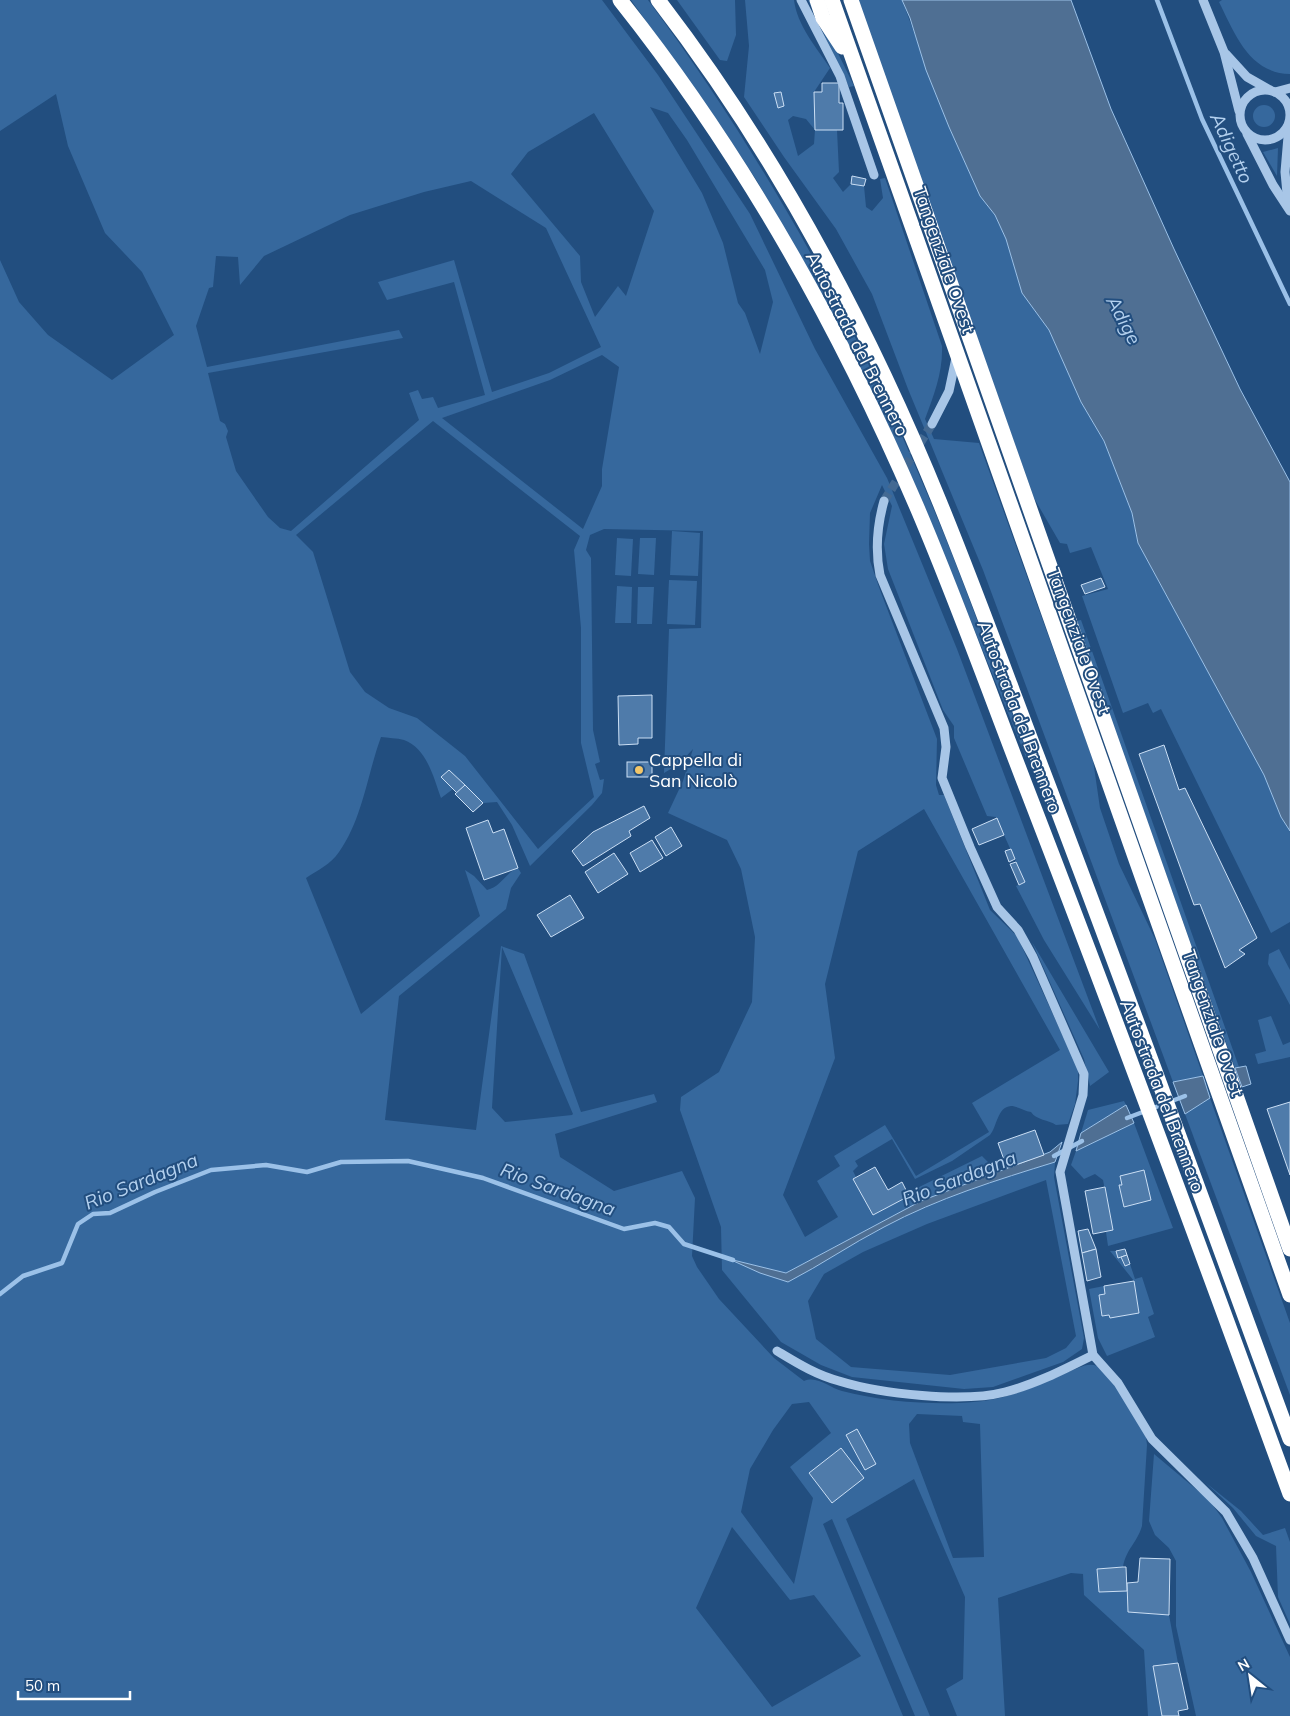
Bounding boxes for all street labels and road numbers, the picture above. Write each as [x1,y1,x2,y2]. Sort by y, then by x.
street label: Tangenziale Ovest [909,184,980,336]
street label: Autostrada del Brennero [801,247,914,440]
street label: Tangenziale Ovest [1042,565,1117,717]
street label: Autostrada del Brennero [972,617,1067,816]
street label: Tangenziale Ovest [1178,947,1249,1099]
street label: Autostrada del Brennero [1115,996,1210,1195]

